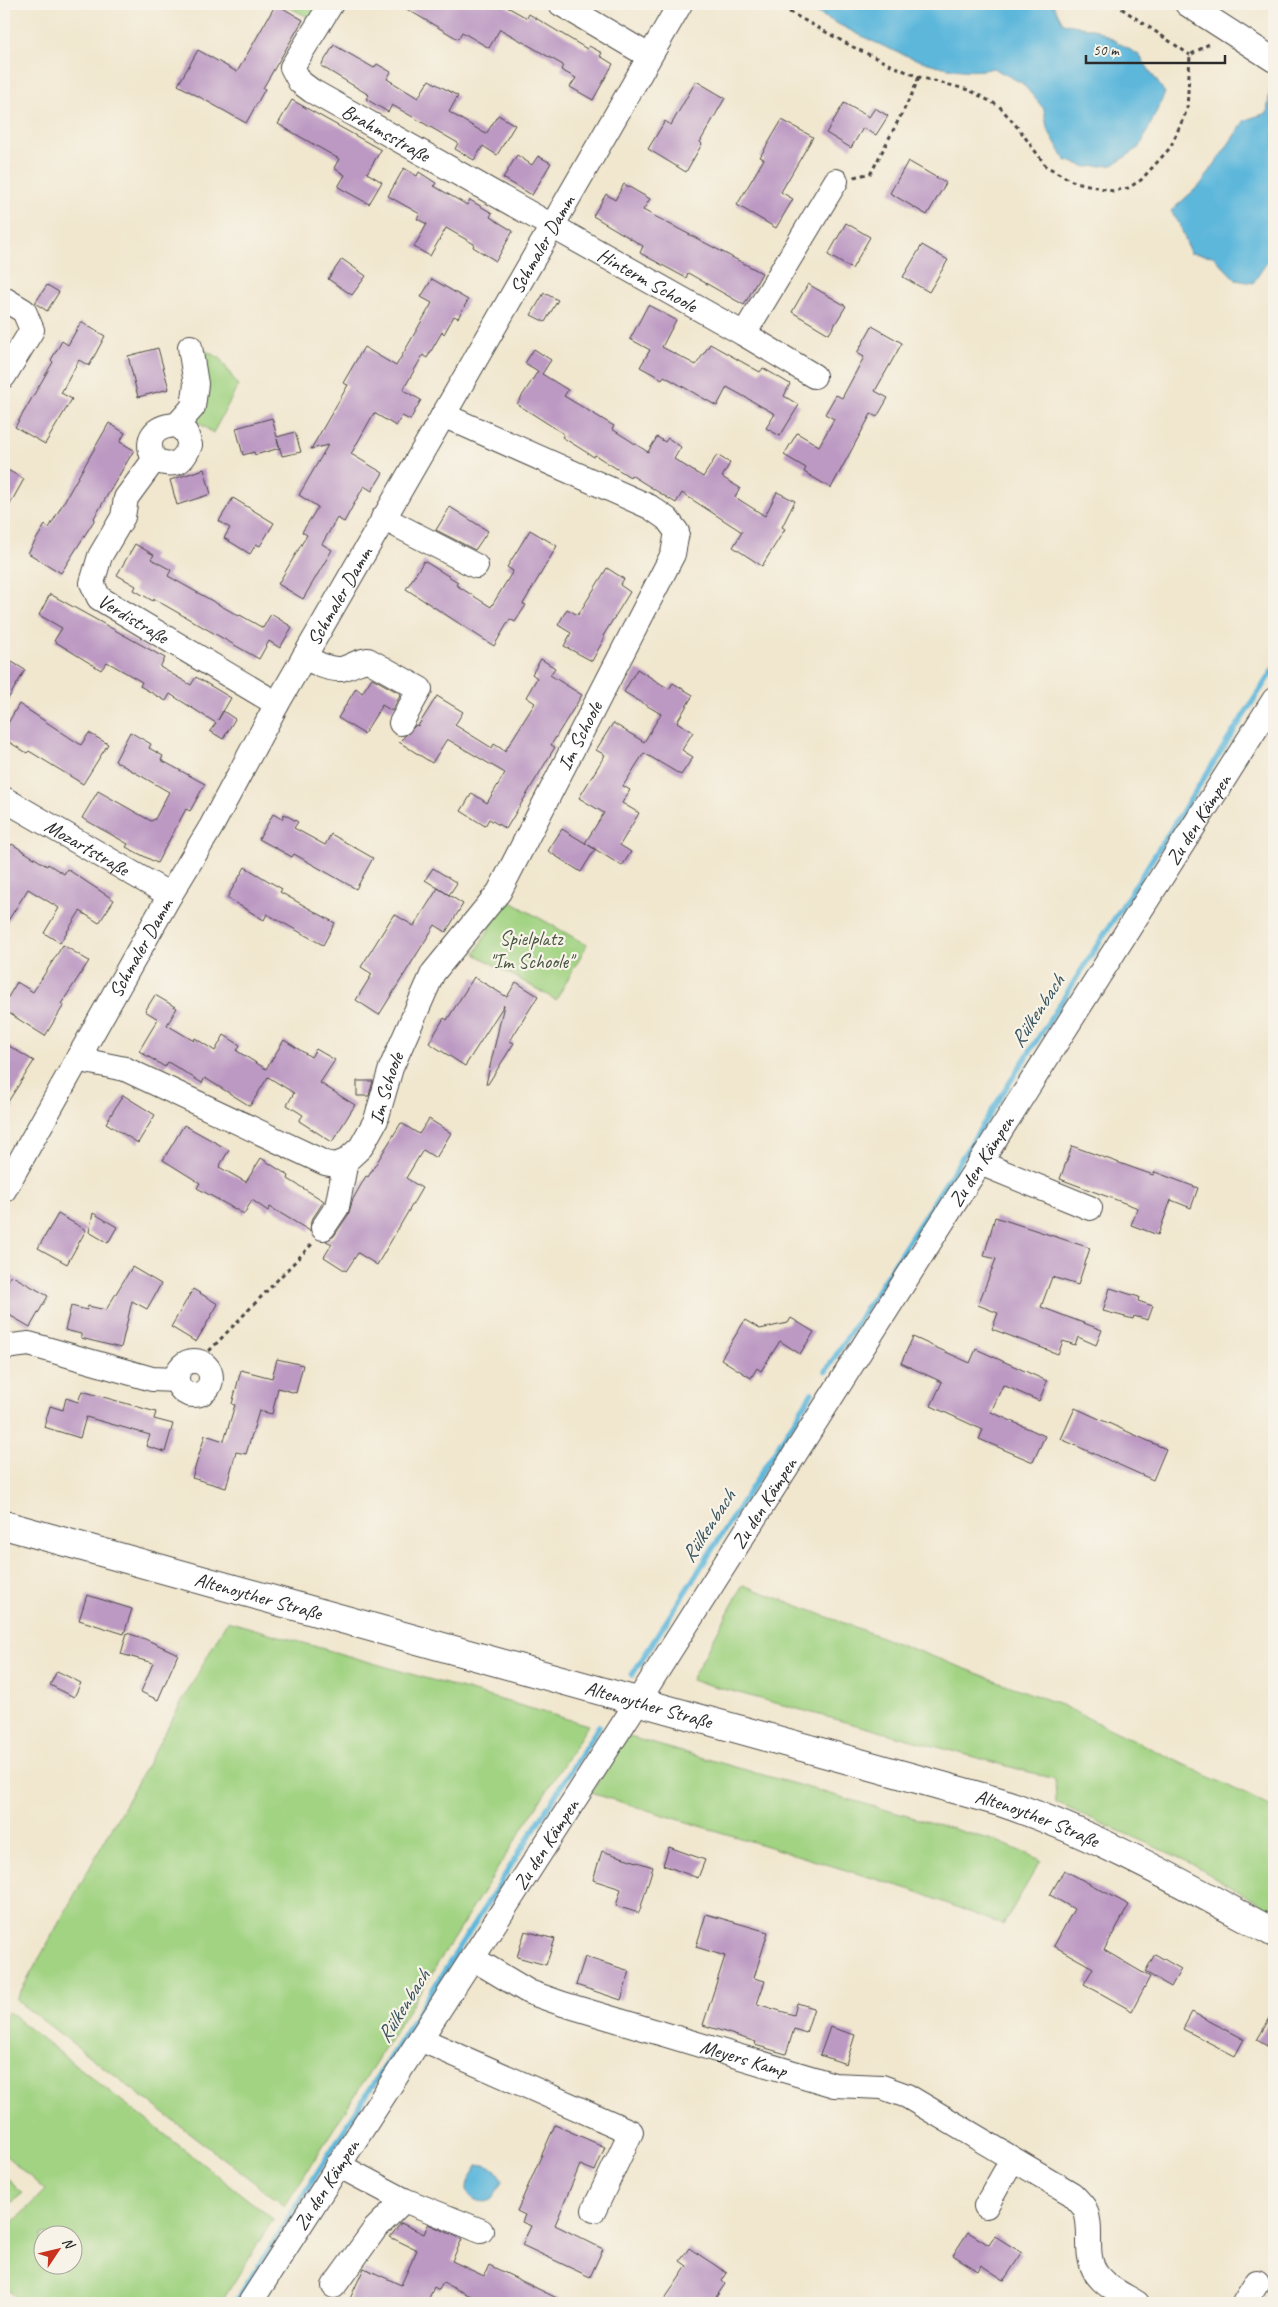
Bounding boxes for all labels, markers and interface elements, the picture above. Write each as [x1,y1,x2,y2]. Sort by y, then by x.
scale bar [1086,32,1224,64]
text: 50 m [1093,41,1120,60]
street label: Brahmsstraße [337,98,436,169]
street label: Schmaler Damm [504,189,581,298]
street label: Hinterm Schoole [593,242,703,319]
street label: Schmaler Damm [301,541,379,650]
street label: Verdistraße [93,588,174,650]
street label: Im Schoole [552,696,609,774]
street label: Zu den Kämpen [1160,768,1238,870]
street label: Mozartstraße [40,813,135,882]
street label: Schmaler Damm [103,893,179,1002]
park label: Spielplatz "Im Schoole" [489,926,577,974]
water label: Rülkenbach [1004,969,1071,1052]
street label: Im Schoole [363,1047,410,1127]
street label: Zu den Kämpen [943,1110,1020,1212]
street label: Zu den Kämpen [726,1452,803,1553]
water label: Rülkenbach [675,1484,742,1567]
street label: Altenoyther Straße [192,1567,326,1626]
street label: Altenoyther Straße [582,1675,716,1735]
street label: Altenoyther Straße [972,1784,1104,1854]
street label: Zu den Kämpen [508,1793,585,1895]
water label: Rülkenbach [371,1964,436,2047]
street label: Meyers Kamp [697,2034,791,2084]
street label: Zu den Kämpen [288,2134,366,2235]
north arrow [32,2224,82,2274]
text: N [59,2234,79,2253]

